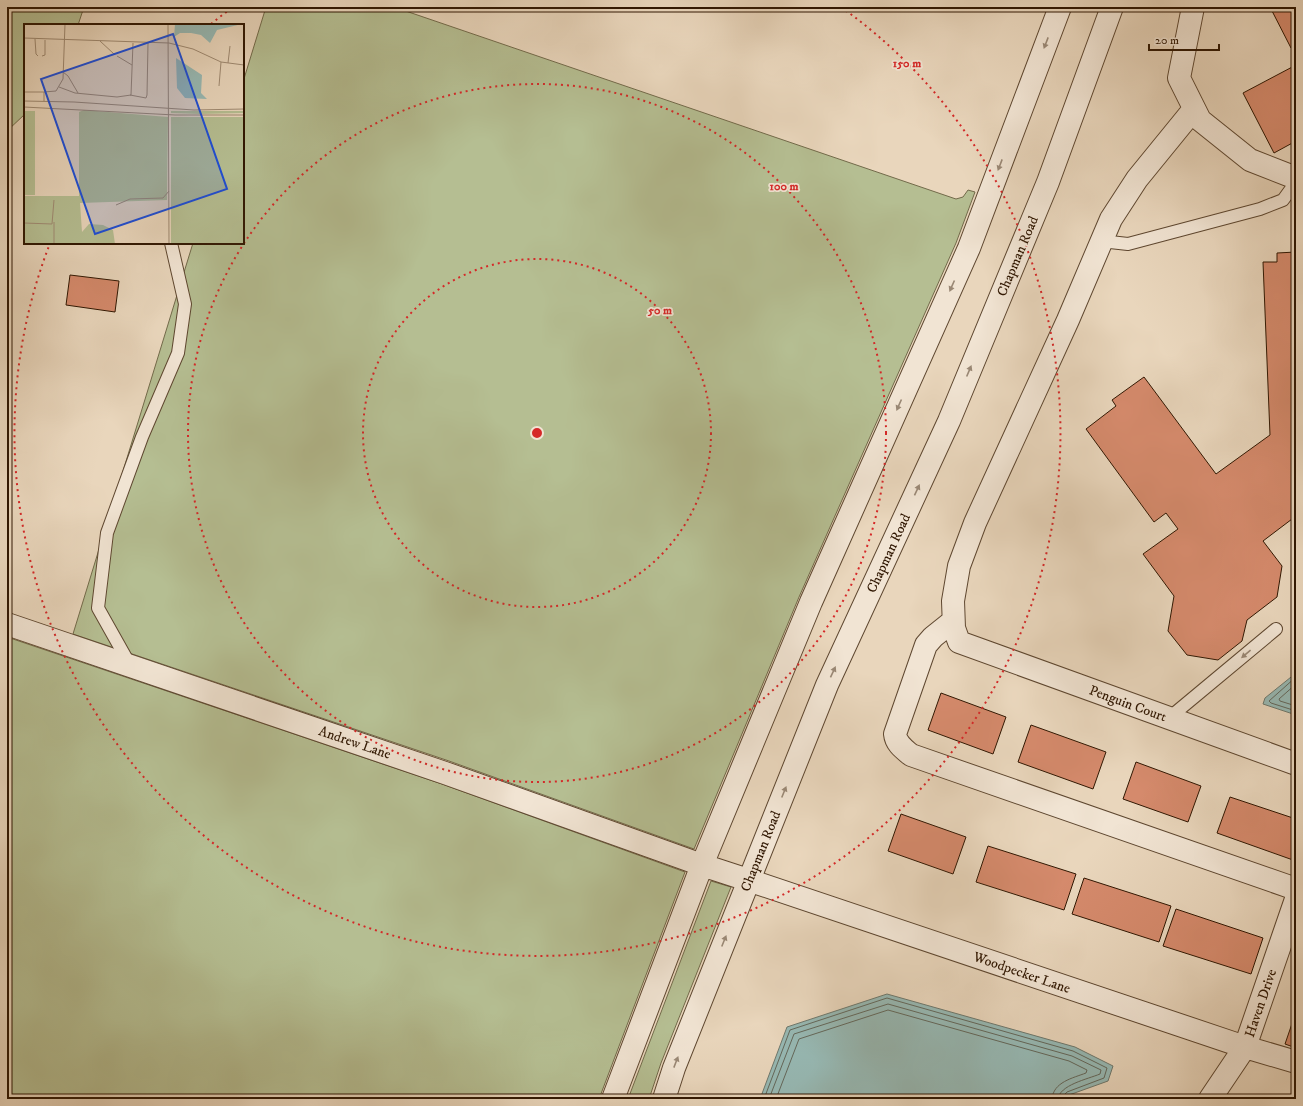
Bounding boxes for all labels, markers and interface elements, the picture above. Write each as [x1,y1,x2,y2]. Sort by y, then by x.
inset map [24,24,244,244]
scale bar [1149,26,1219,52]
text: 20 m [1155,33,1179,48]
one-way arrow [1043,38,1049,50]
text: 150 m [893,56,921,71]
one-way arrow [997,160,1003,172]
text: 100 m [770,179,798,194]
street label: Chapman Road [993,214,1043,299]
one-way arrow [949,280,955,291]
text: 50 m [647,303,672,318]
one-way arrow [967,365,973,377]
one-way arrow [896,399,902,410]
centre of rings [530,426,544,440]
one-way arrow [914,485,920,496]
street label: Chapman Road [863,511,915,596]
one-way arrow [1241,650,1252,659]
one-way arrow [830,666,836,678]
street label: Penguin Court [1086,682,1169,726]
street label: Andrew Lane [316,722,393,764]
one-way arrow [781,786,787,798]
street label: Chapman Road [737,808,785,894]
one-way arrow [721,935,727,947]
street label: Woodpecker Lane [970,948,1073,998]
street label: Haven Drive [1241,967,1281,1040]
one-way arrow [673,1057,679,1068]

